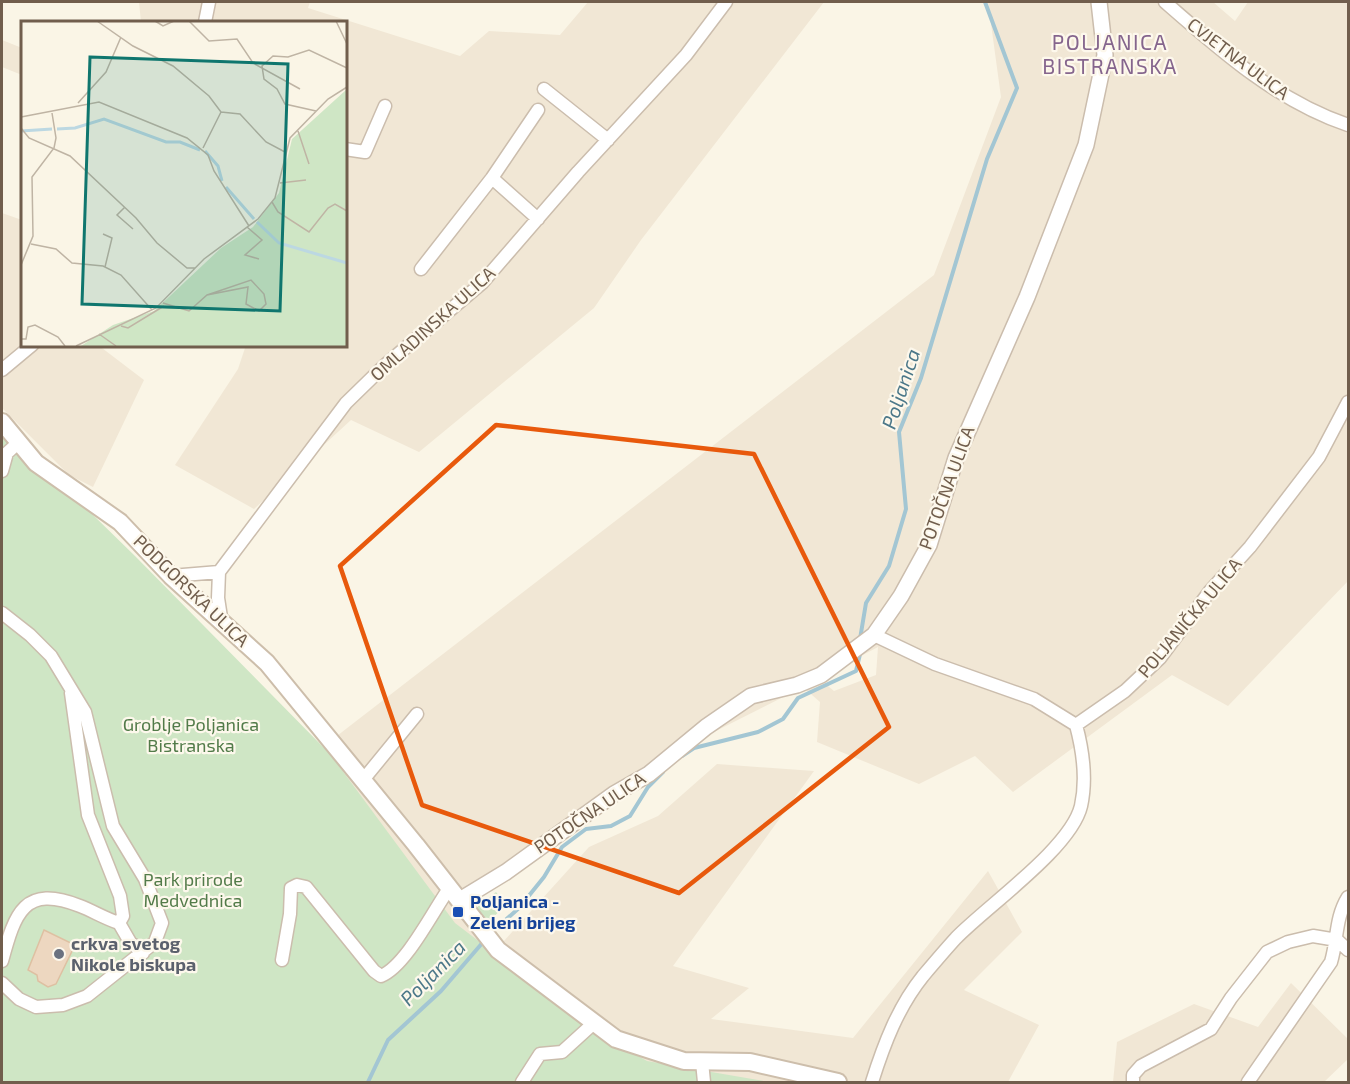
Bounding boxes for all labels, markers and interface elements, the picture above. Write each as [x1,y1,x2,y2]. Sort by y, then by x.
street label: CVJETNA ULICA [1183,13,1295,104]
inset map [21,21,346,346]
district label: POLJANICA BISTRANSKA [1042,29,1178,78]
street label: OMLADINSKA ULICA [365,261,500,385]
water label: Poljanica [876,346,924,432]
street label: POTOČNA ULICA [914,422,979,552]
street label: PODGORSKA ULICA [129,530,255,652]
street label: POLJANIČKA ULICA [1133,552,1246,682]
park label: Groblje Poljanica Bistranska [123,713,259,756]
street label: POTOČNA ULICA [529,766,650,858]
park label: Park prirode Medvednica [143,868,243,911]
place label: Poljanica - Zeleni brijeg [470,890,576,933]
marker: Poljanica - Zeleni brijeg [451,905,465,919]
place label: crkva svetog Nikole biskupa [71,932,196,975]
water label: Poljanica [395,935,470,1010]
marker: crkva svetog Nikole biskupa [52,947,66,961]

